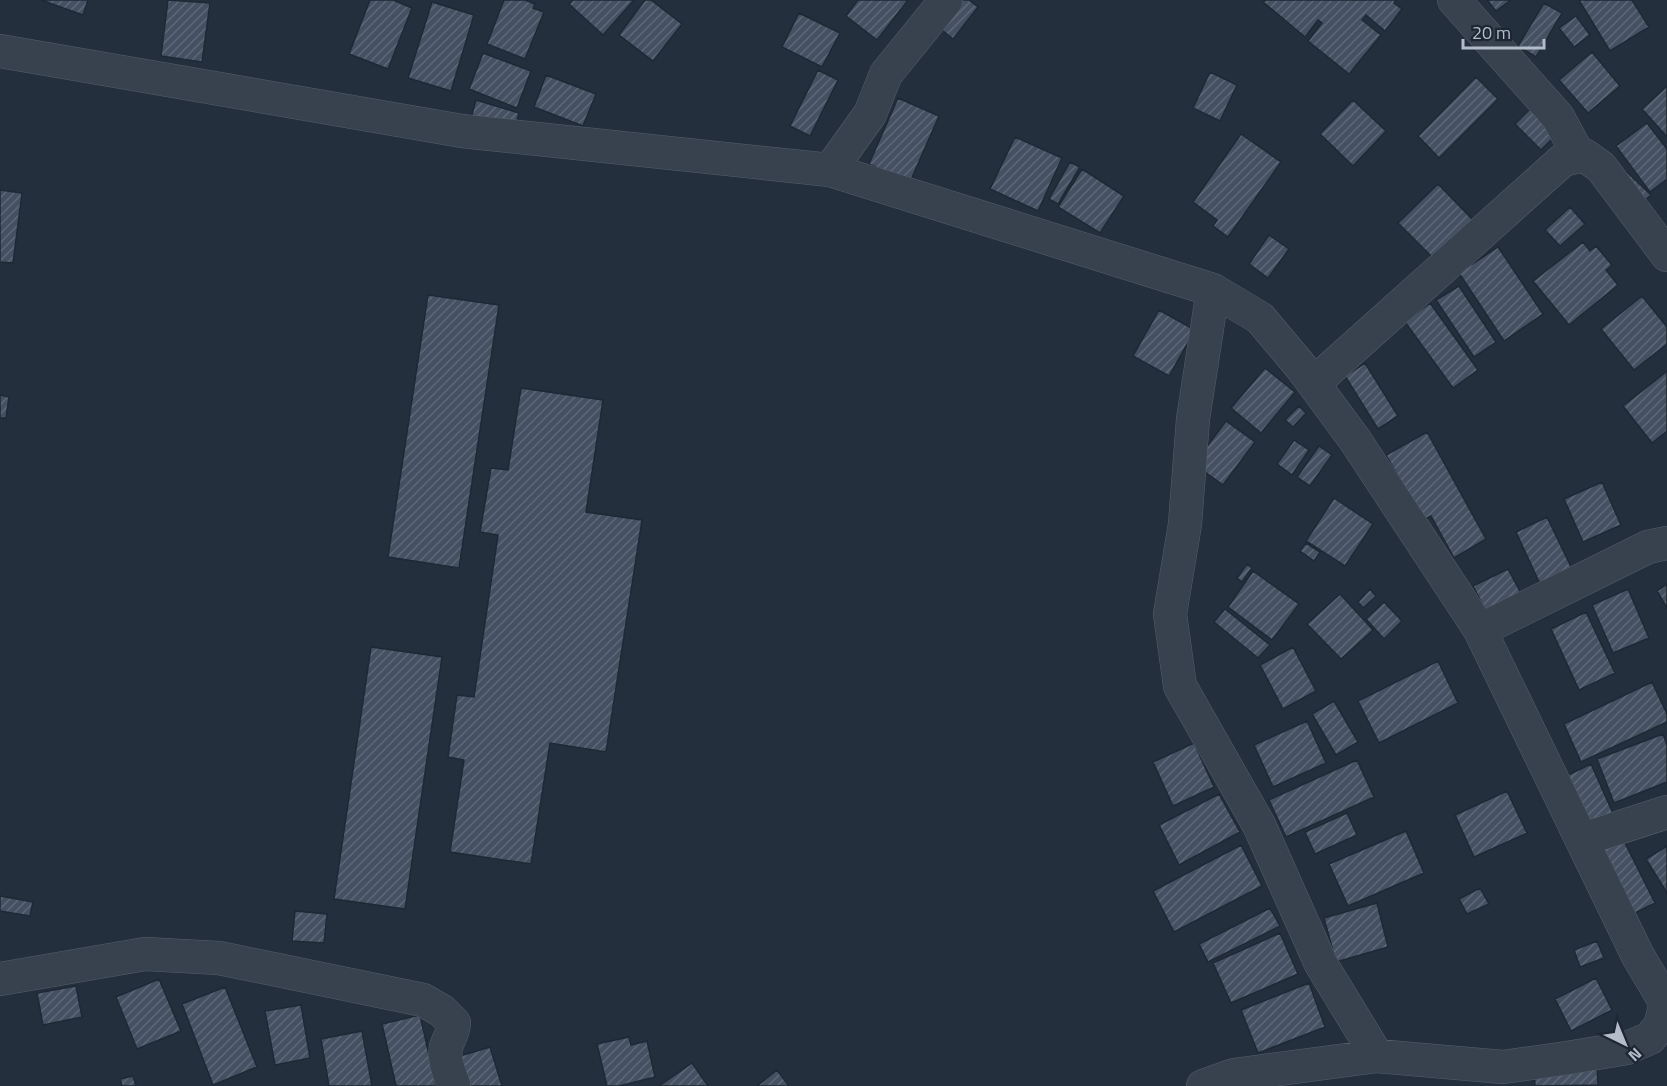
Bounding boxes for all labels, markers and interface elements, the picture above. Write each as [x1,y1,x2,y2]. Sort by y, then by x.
scale bar [1463,12,1544,50]
text: 20 m [1472,19,1511,46]
north arrow [1595,1014,1655,1074]
text: N [1623,1042,1647,1068]

